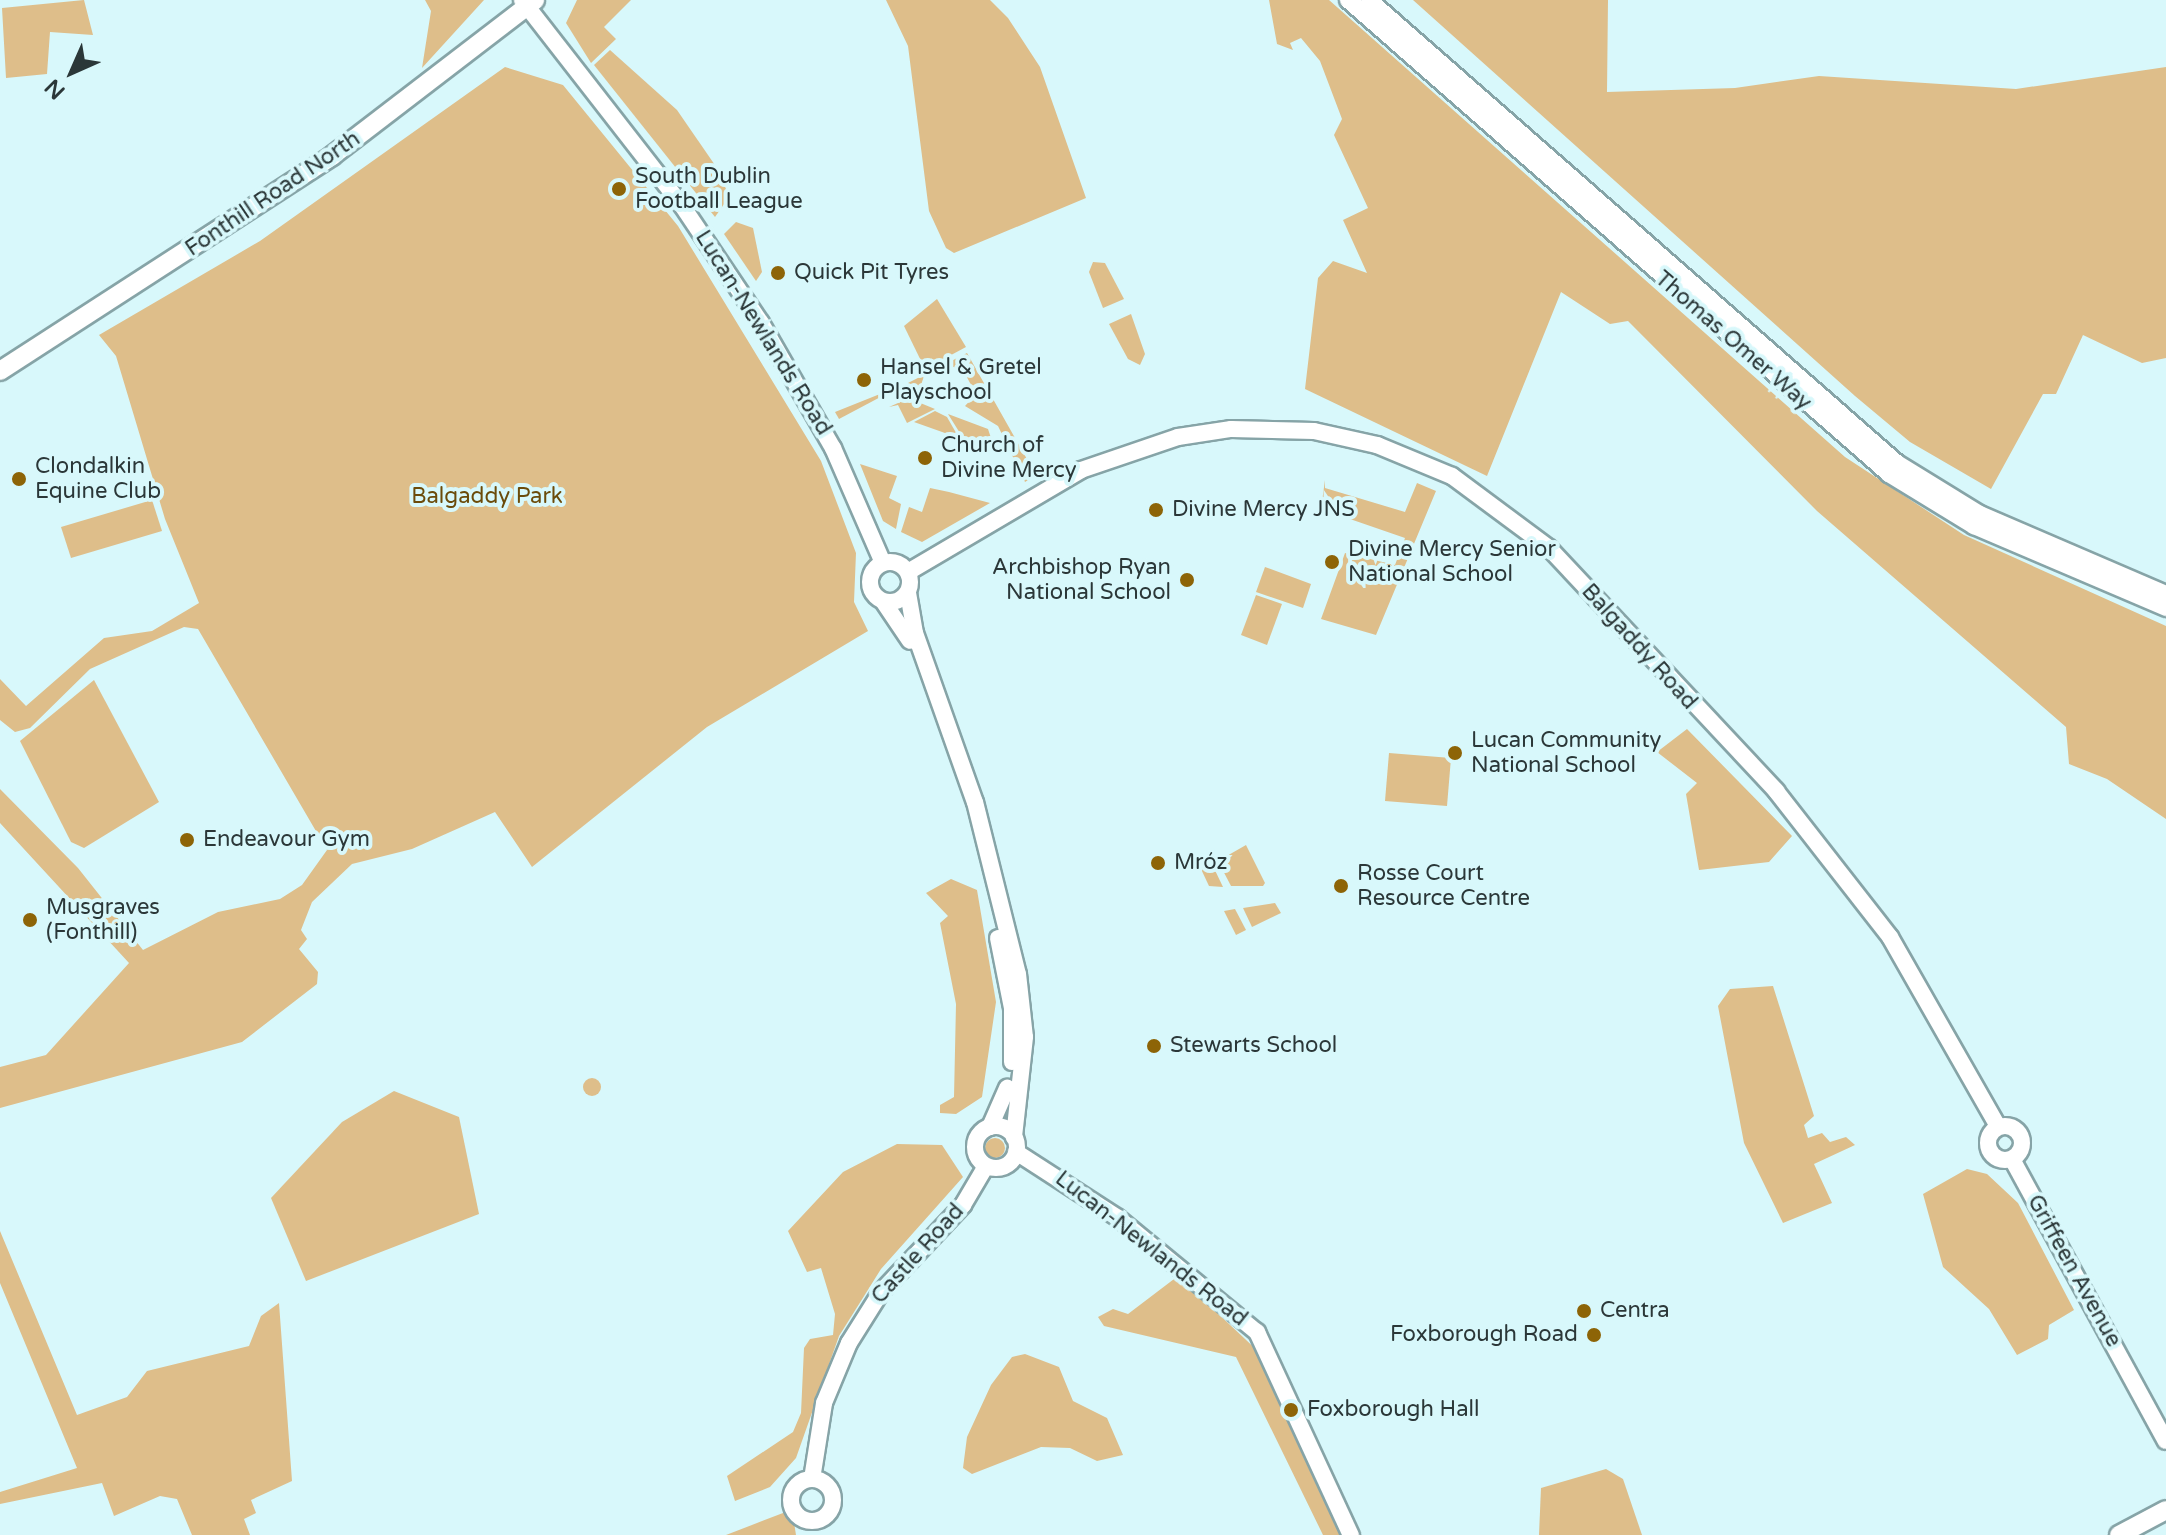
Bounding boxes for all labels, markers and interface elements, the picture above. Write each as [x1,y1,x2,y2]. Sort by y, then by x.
north arrow [32,32,112,112]
text: N [40,74,70,104]
street label: Fonthill Road North [181,126,365,262]
place label: South Dublin Football League [635,163,803,214]
marker: South Dublin Football League [610,180,628,198]
street label: Lucan-Newlands Road [689,226,837,440]
place label: Quick Pit Tyres [794,260,949,286]
marker: Quick Pit Tyres [769,264,787,282]
street label: Thomas Omer Way [1649,266,1817,416]
place label: Hansel & Gretel Playschool [880,354,1042,406]
marker: Hansel & Gretel Playschool [855,371,873,389]
place label: Church of Divine Mercy [941,432,1077,484]
marker: Church of Divine Mercy [916,449,934,467]
place label: Clondalkin Equine Club [35,453,161,504]
marker: Clondalkin Equine Club [10,470,28,488]
park label: Balgaddy Park [411,484,563,510]
place label: Divine Mercy JNS [1172,497,1355,523]
marker: Divine Mercy JNS [1147,501,1165,519]
place label: Divine Mercy Senior National School [1348,536,1556,588]
marker: Divine Mercy Senior National School [1323,553,1341,571]
place label: Archbishop Ryan National School [992,554,1171,606]
marker: Archbishop Ryan National School [1178,571,1196,589]
street label: Balgaddy Road [1576,579,1702,715]
place label: Lucan Community National School [1471,727,1661,778]
marker: Lucan Community National School [1446,744,1464,762]
place label: Endeavour Gym [203,827,370,853]
marker: Endeavour Gym [178,831,196,849]
place label: Mróz [1174,850,1227,876]
marker: Mróz [1149,854,1167,872]
place label: Rosse Court Resource Centre [1357,860,1530,912]
marker: Rosse Court Resource Centre [1332,877,1350,895]
place label: Musgraves (Fonthill) [46,894,160,946]
marker: Musgraves (Fonthill) [21,911,39,929]
place label: Stewarts School [1170,1033,1337,1059]
marker: Stewarts School [1145,1037,1163,1055]
street label: Lucan-Newlands Road [1050,1166,1252,1332]
street label: Griffeen Avenue [2021,1190,2127,1352]
street label: Castle Road [866,1199,970,1309]
place label: Centra [1600,1298,1670,1324]
marker: Centra [1575,1302,1593,1320]
place label: Foxborough Road [1390,1322,1578,1348]
marker: Foxborough Road [1585,1326,1603,1344]
place label: Foxborough Hall [1307,1397,1480,1423]
marker: Foxborough Hall [1282,1401,1300,1419]

